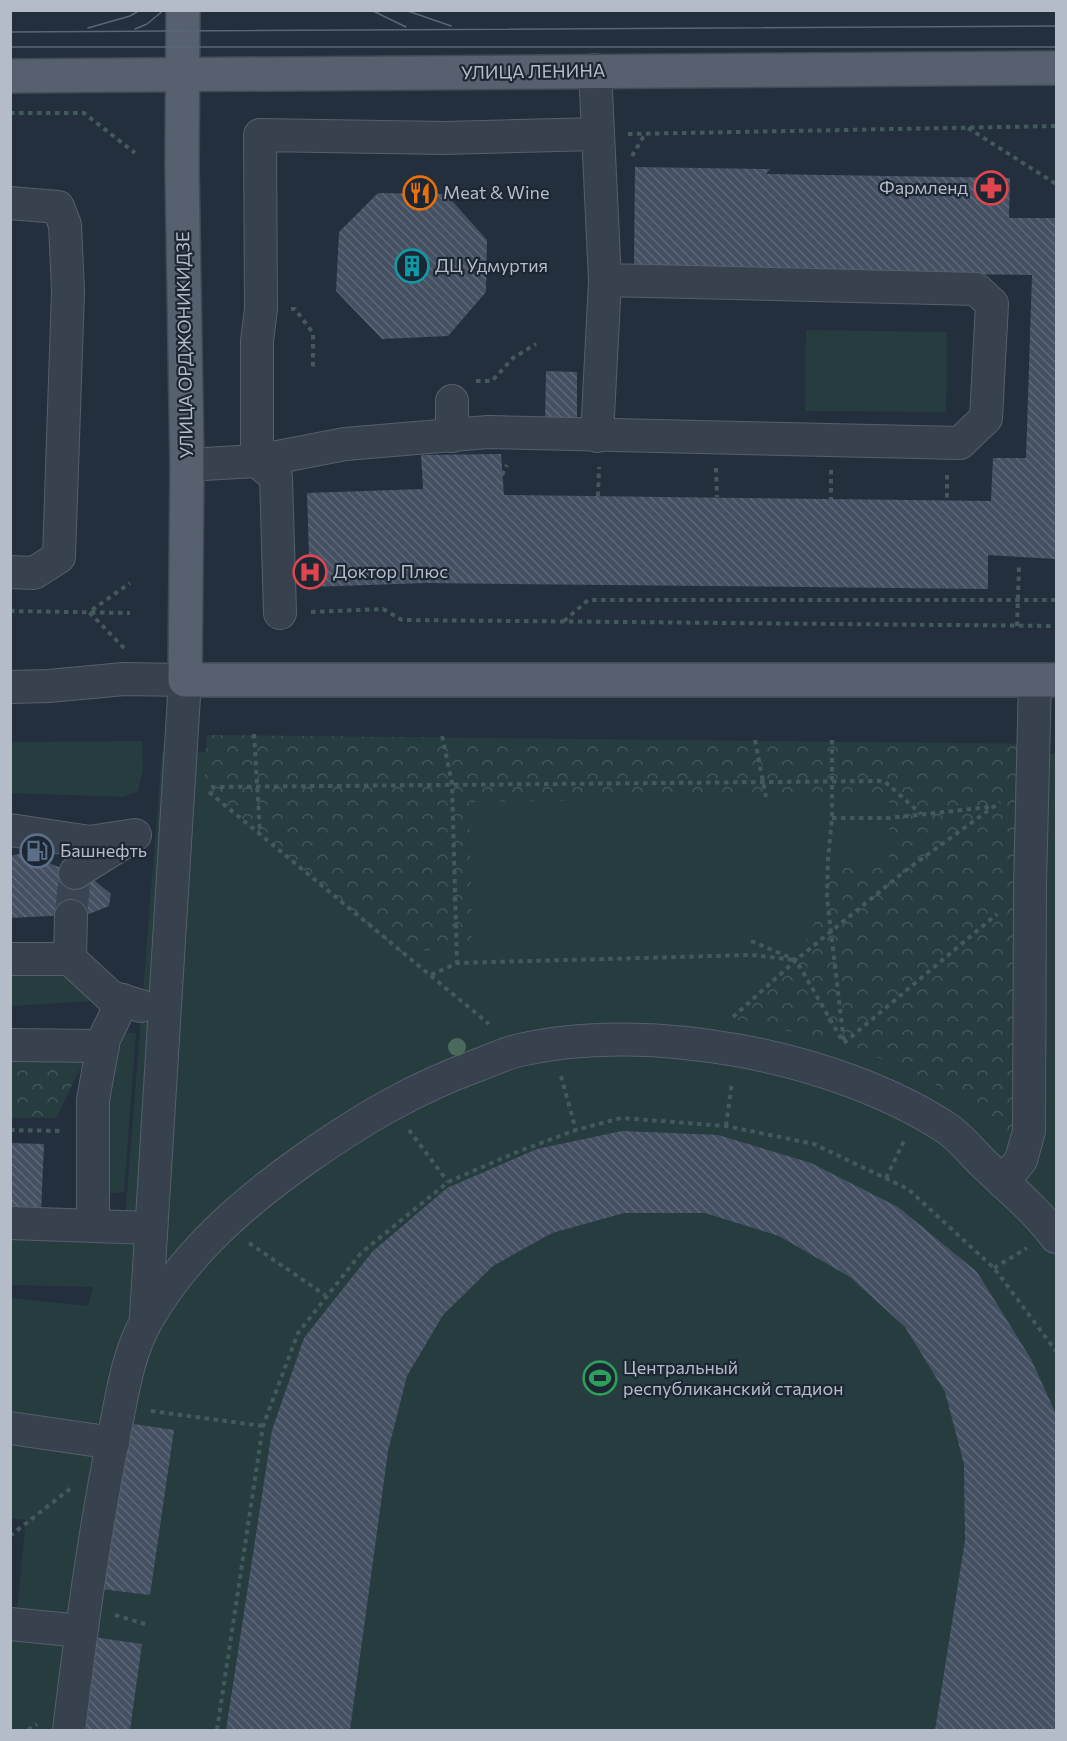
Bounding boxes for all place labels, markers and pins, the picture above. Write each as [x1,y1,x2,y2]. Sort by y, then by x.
pharmacy icon: Фармленд [973,170,1009,206]
restaurant icon: Meat & Wine [402,175,438,211]
place label: Фармленд [879,176,968,198]
place label: Meat & Wine [443,181,549,203]
building icon: ДЦ Удмуртия [394,248,430,284]
place label: ДЦ Удмуртия [435,254,548,276]
hospital icon: Доктор Плюс [292,554,328,590]
place label: Доктор Плюс [333,560,448,582]
fuel station icon: Башнефть [19,833,55,869]
place label: Башнефть [60,839,147,861]
place label: Центральный республиканский стадион [623,1356,843,1399]
sports icon: Центральный республиканский стадион [582,1360,618,1396]

